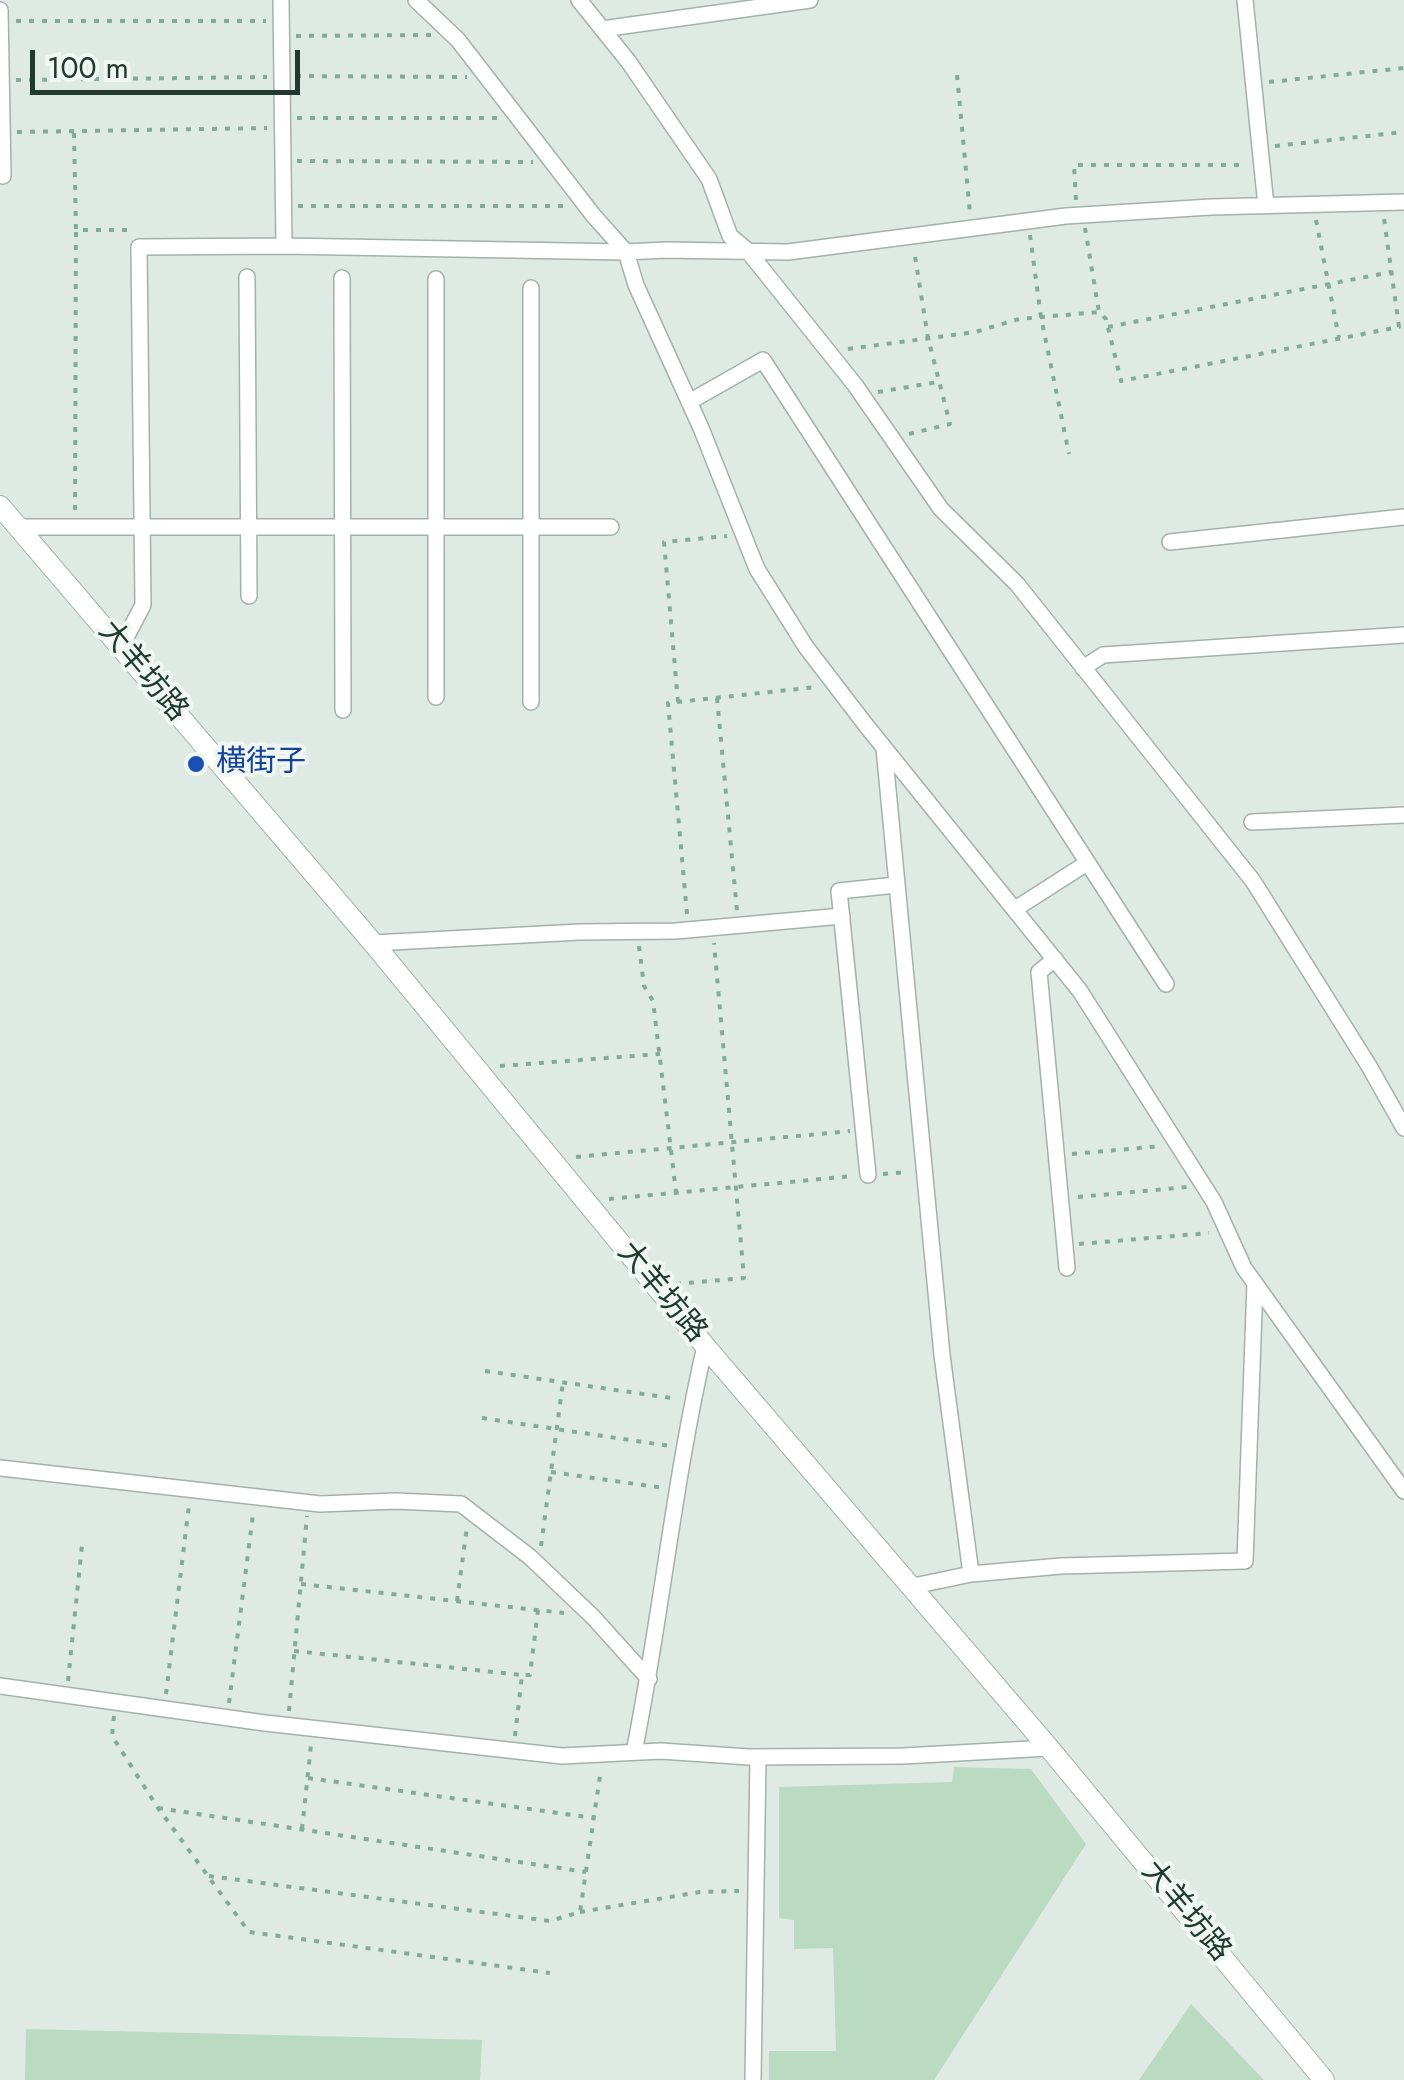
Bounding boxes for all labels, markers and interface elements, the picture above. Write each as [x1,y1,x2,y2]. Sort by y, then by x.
scale bar [35,30,305,92]
text: 100 m [47,46,129,89]
street label: 大羊坊路 [90,614,194,730]
place label: 横街子 [216,746,306,782]
marker: 横街子 [185,753,207,775]
street label: 大羊坊路 [609,1235,713,1351]
street label: 大羊坊路 [1133,1854,1237,1970]

